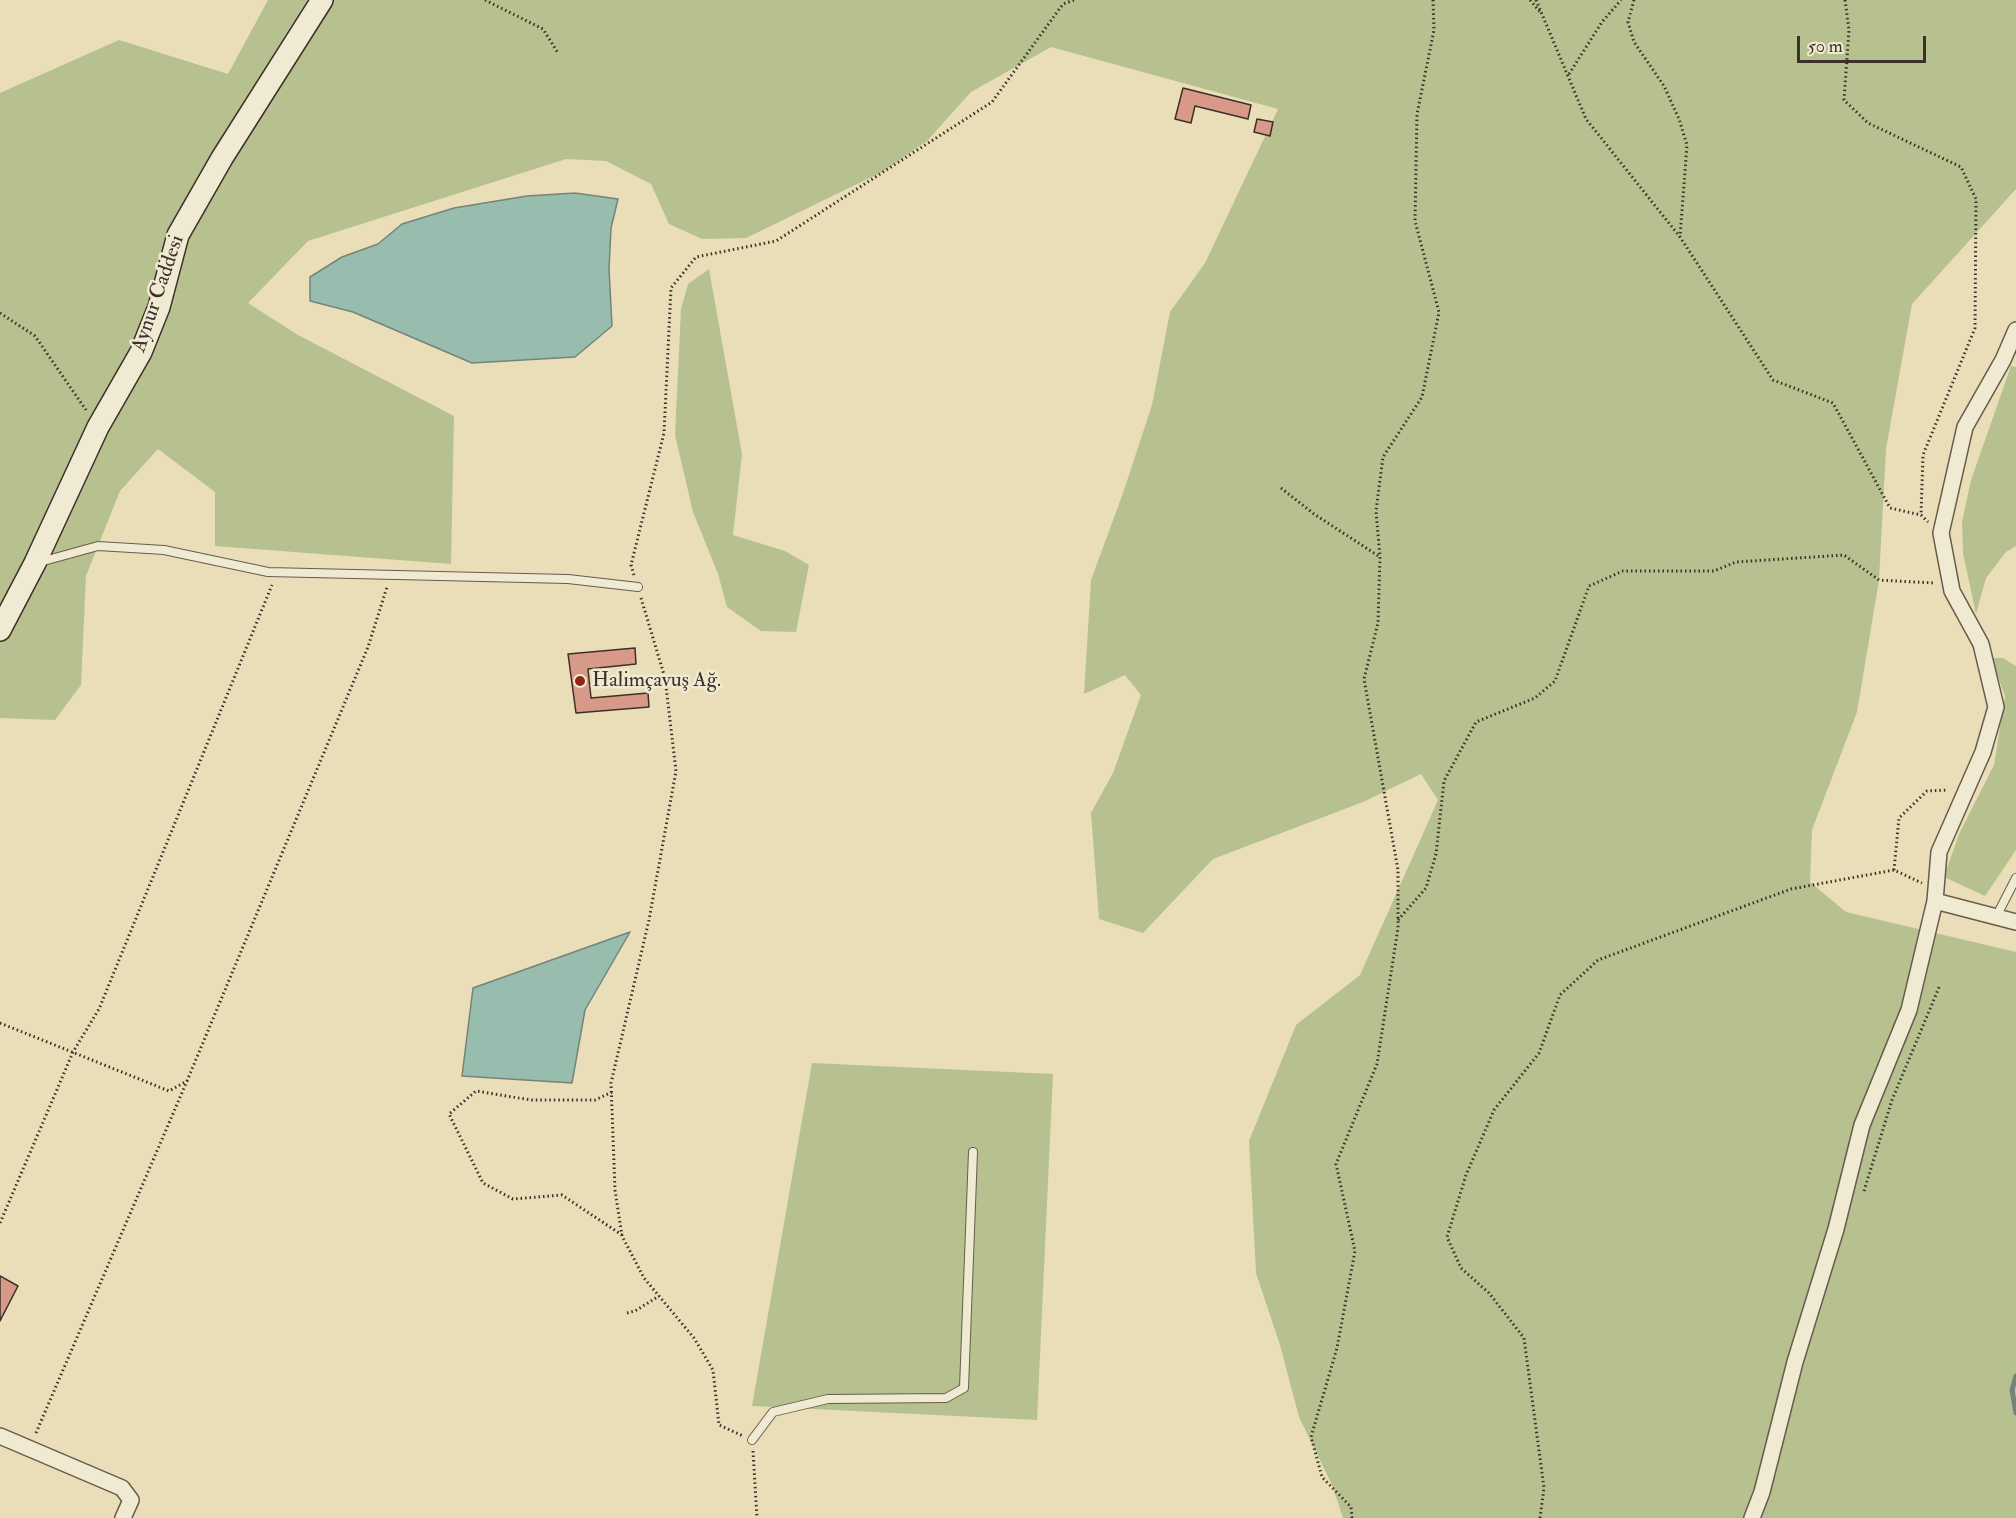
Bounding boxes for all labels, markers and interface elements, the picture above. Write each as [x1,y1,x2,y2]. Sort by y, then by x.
scale bar [1800,24,1929,62]
text: 50 m [1808,35,1843,58]
street label: Aynur Caddesi [127,232,191,356]
place label: Halimçavuş Ağ. [592,668,721,694]
marker: Halimçavuş Ağ. [573,674,587,688]

